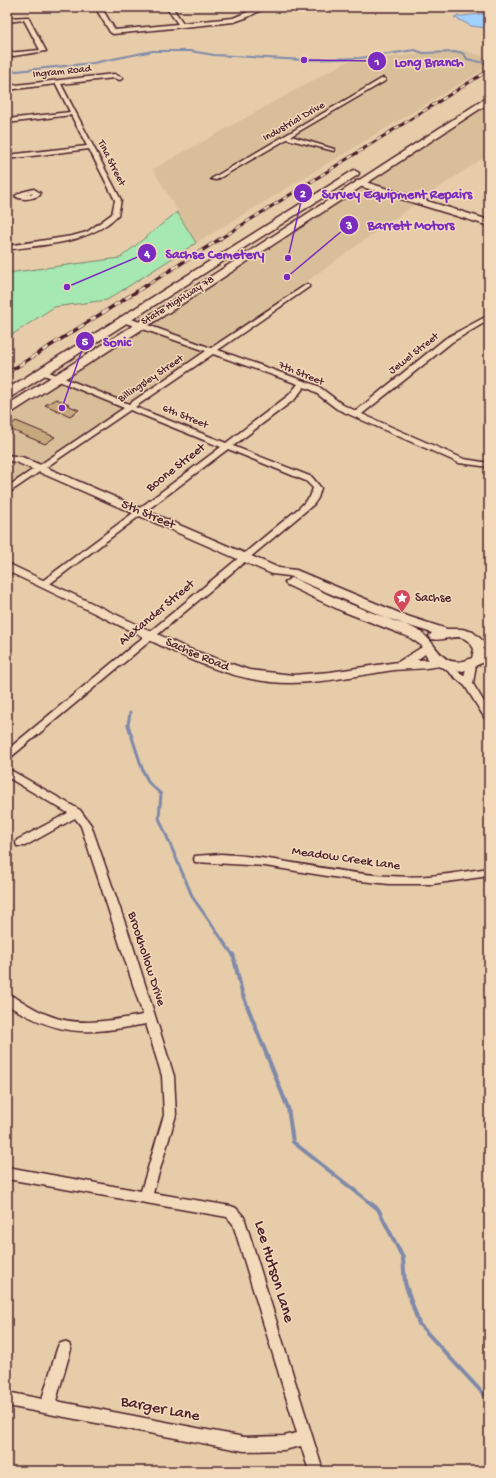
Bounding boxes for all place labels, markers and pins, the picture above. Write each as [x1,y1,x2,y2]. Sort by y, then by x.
callout: Long Branch [367,48,472,74]
callout: Survey Equipment Repairs [293,180,480,206]
callout: Barrett Motors [339,212,462,238]
callout: Sachse Cemetery [137,240,272,266]
callout: Sonic [75,328,139,354]
place icon: Sachse [392,588,412,613]
place label: Sachse [415,591,451,606]

